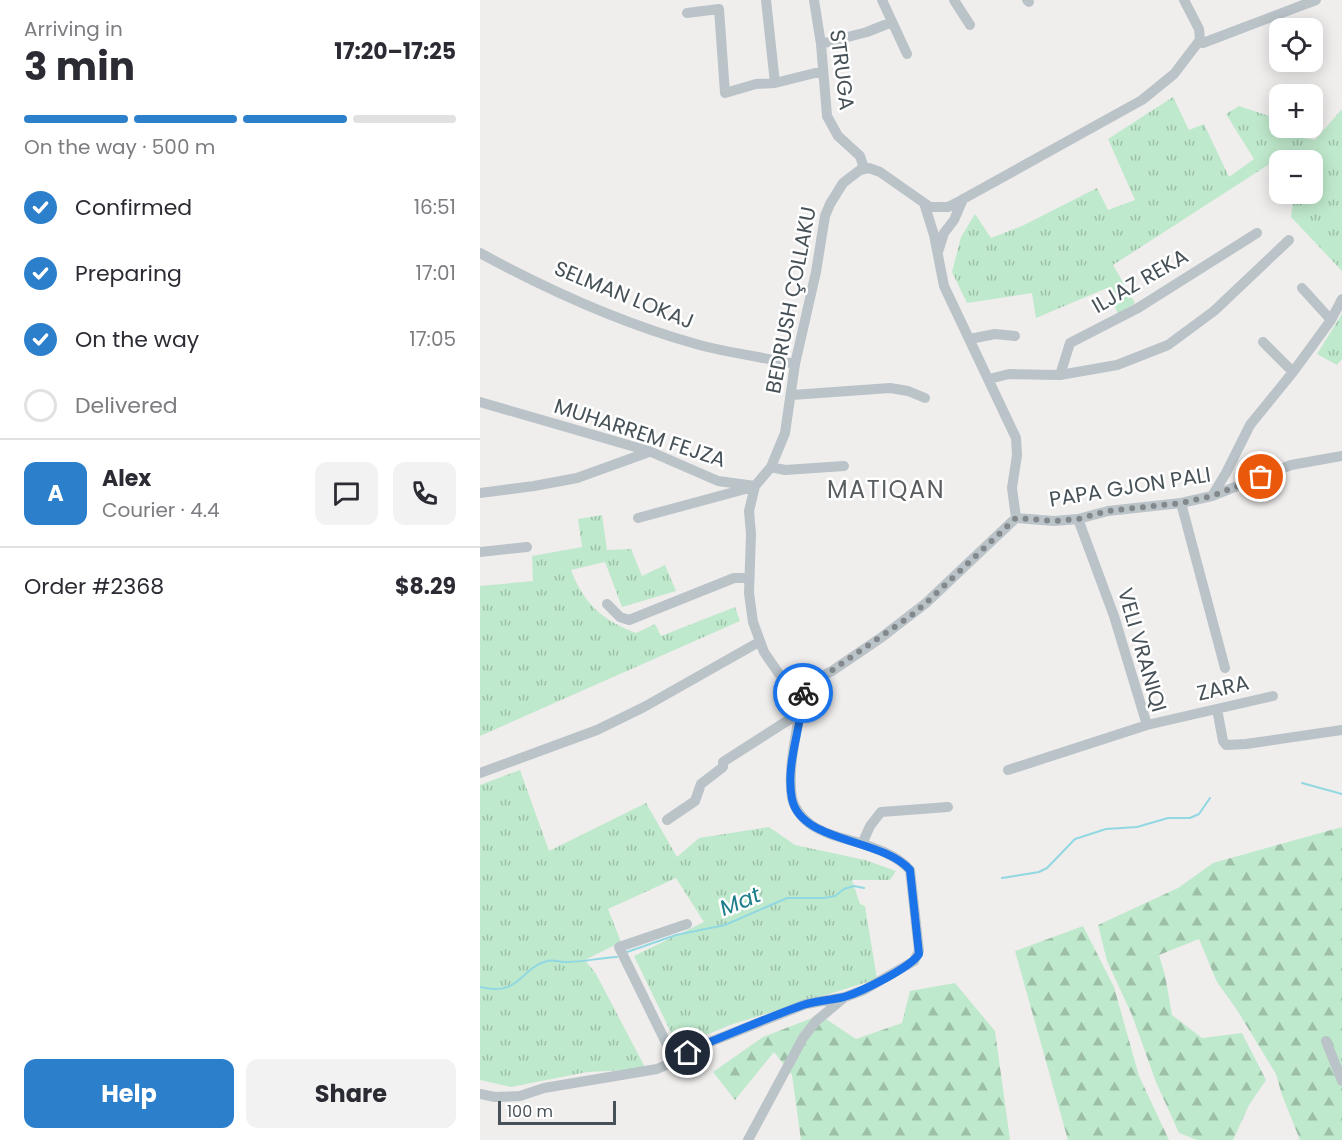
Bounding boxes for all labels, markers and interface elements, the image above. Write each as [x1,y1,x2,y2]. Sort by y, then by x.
text: Arriving in [24,15,123,43]
map controls [1269,18,1323,204]
button: locate [1269,18,1323,72]
street label: STRUGA [823,28,862,112]
text: 17:20–17:25 [334,36,456,67]
text: 3 min [24,39,135,94]
button: + [1269,84,1323,138]
text: On the way · 500 m [24,133,215,161]
button: − [1269,150,1323,204]
icon: check [24,191,57,224]
text: Confirmed [75,192,192,223]
text: 16:51 [414,193,456,221]
street label: BEDRUSH ÇOLLAKU [758,204,823,396]
street label: ILJAZ REKA [1086,241,1193,320]
street label: SELMAN LOKAJ [550,253,698,336]
icon: check [24,257,57,290]
text: Preparing [75,258,182,289]
text: 17:01 [415,259,456,287]
icon: check [24,323,57,356]
text: On the way [75,324,199,355]
text: 17:05 [409,325,456,353]
text: Delivered [75,390,178,421]
street label: MUHARREM FEJZA [551,391,730,474]
pin [1235,451,1286,502]
street label: PAPA GJON PALI [1047,459,1213,514]
icon: bag [1244,460,1277,493]
button: chat [315,462,378,525]
button: phone [393,462,456,525]
text: Alex [102,463,151,494]
district label: MATIQAN [827,473,945,506]
text: A [47,478,64,509]
text: Courier · 4.4 [102,496,220,524]
text: Order #2368 [24,571,164,602]
text: $8.29 [395,571,456,602]
street label: VELI VRANIQI [1111,585,1174,715]
courier [773,663,833,723]
street label: ZARA [1194,667,1252,708]
icon: bike [787,677,820,710]
water label: Mat [715,879,766,924]
pin [662,1027,713,1078]
icon: home [671,1036,704,1069]
button: Help [24,1059,234,1128]
button: Share [246,1059,456,1128]
scale bar [498,1098,616,1126]
text: 100 m [507,1100,553,1123]

